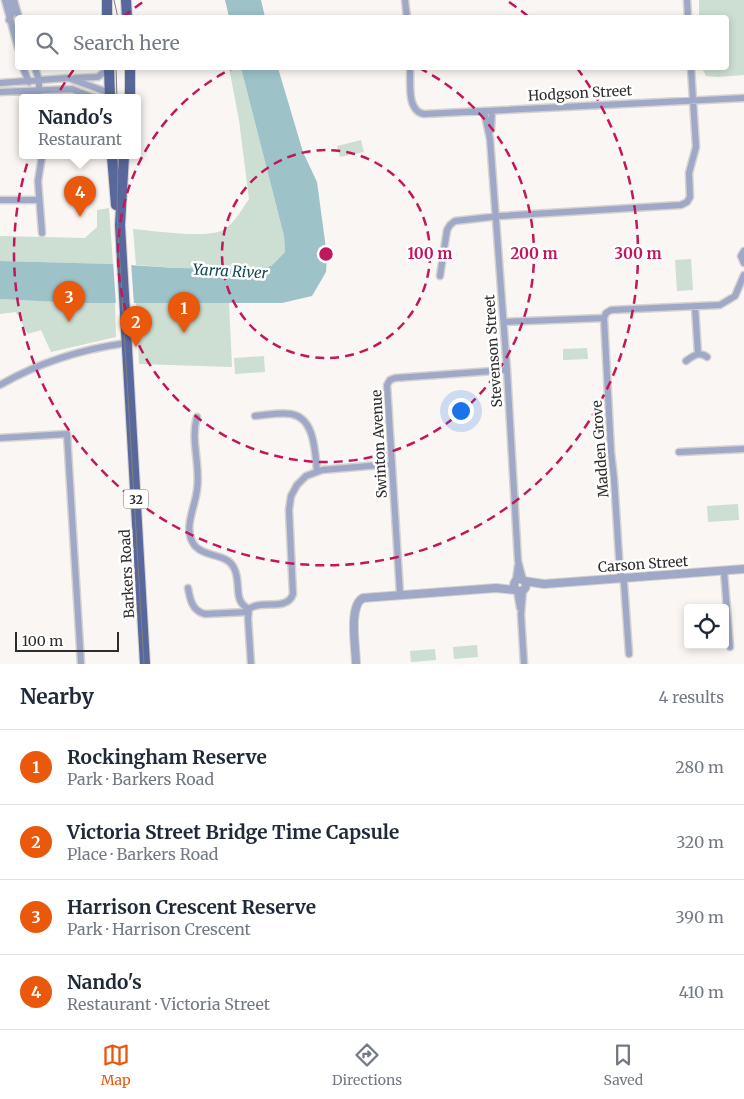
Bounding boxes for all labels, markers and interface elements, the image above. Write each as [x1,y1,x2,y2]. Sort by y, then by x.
search box [15,15,729,70]
icon: search [33,29,61,57]
text: Search here [73,31,180,55]
street label: Hodgson Street [528,81,633,105]
popup [19,94,141,159]
text: Nando's [38,105,113,129]
text: Restaurant [38,129,122,149]
pin: 4 [64,176,96,217]
text: 100 m [408,244,452,263]
text: 200 m [510,244,558,263]
text: 300 m [614,244,662,263]
centre of rings [317,245,335,263]
water label: Yarra River [192,260,269,283]
pin: 3 [53,281,85,322]
pin: 1 [168,292,200,333]
street label: Stevenson Street [480,294,506,408]
pin: 2 [120,306,152,347]
street label: Swinton Avenue [367,389,391,499]
your location [448,398,474,424]
street label: Madden Grove [588,400,612,498]
road number: 32 [124,489,148,508]
street label: Barkers Road [116,528,138,619]
street label: Carson Street [597,552,689,576]
map controls [684,604,729,649]
button: locate [684,604,729,649]
scale bar [15,629,119,652]
text: 100 m [22,632,63,650]
text: Nearby [20,683,94,710]
text: 4 results [658,687,724,707]
text: Rockingham Reserve [67,745,267,769]
text: 1 [32,757,40,777]
text: 280 m [675,757,724,777]
text: Park · Barkers Road [67,769,214,789]
text: Victoria Street Bridge Time Capsule [67,820,399,844]
text: 2 [31,832,41,852]
text: 320 m [676,832,724,852]
text: Place · Barkers Road [67,844,219,864]
text: Harrison Crescent Reserve [67,895,316,919]
text: 3 [31,907,41,927]
text: 390 m [676,907,724,927]
text: Park · Harrison Crescent [67,919,251,939]
text: Nando's [67,970,142,994]
text: 4 [31,982,41,1002]
text: 410 m [679,982,724,1002]
text: Restaurant · Victoria Street [67,994,270,1014]
tab: Map [101,1041,131,1089]
tab: Directions [332,1041,402,1089]
tab: Saved [604,1041,643,1089]

